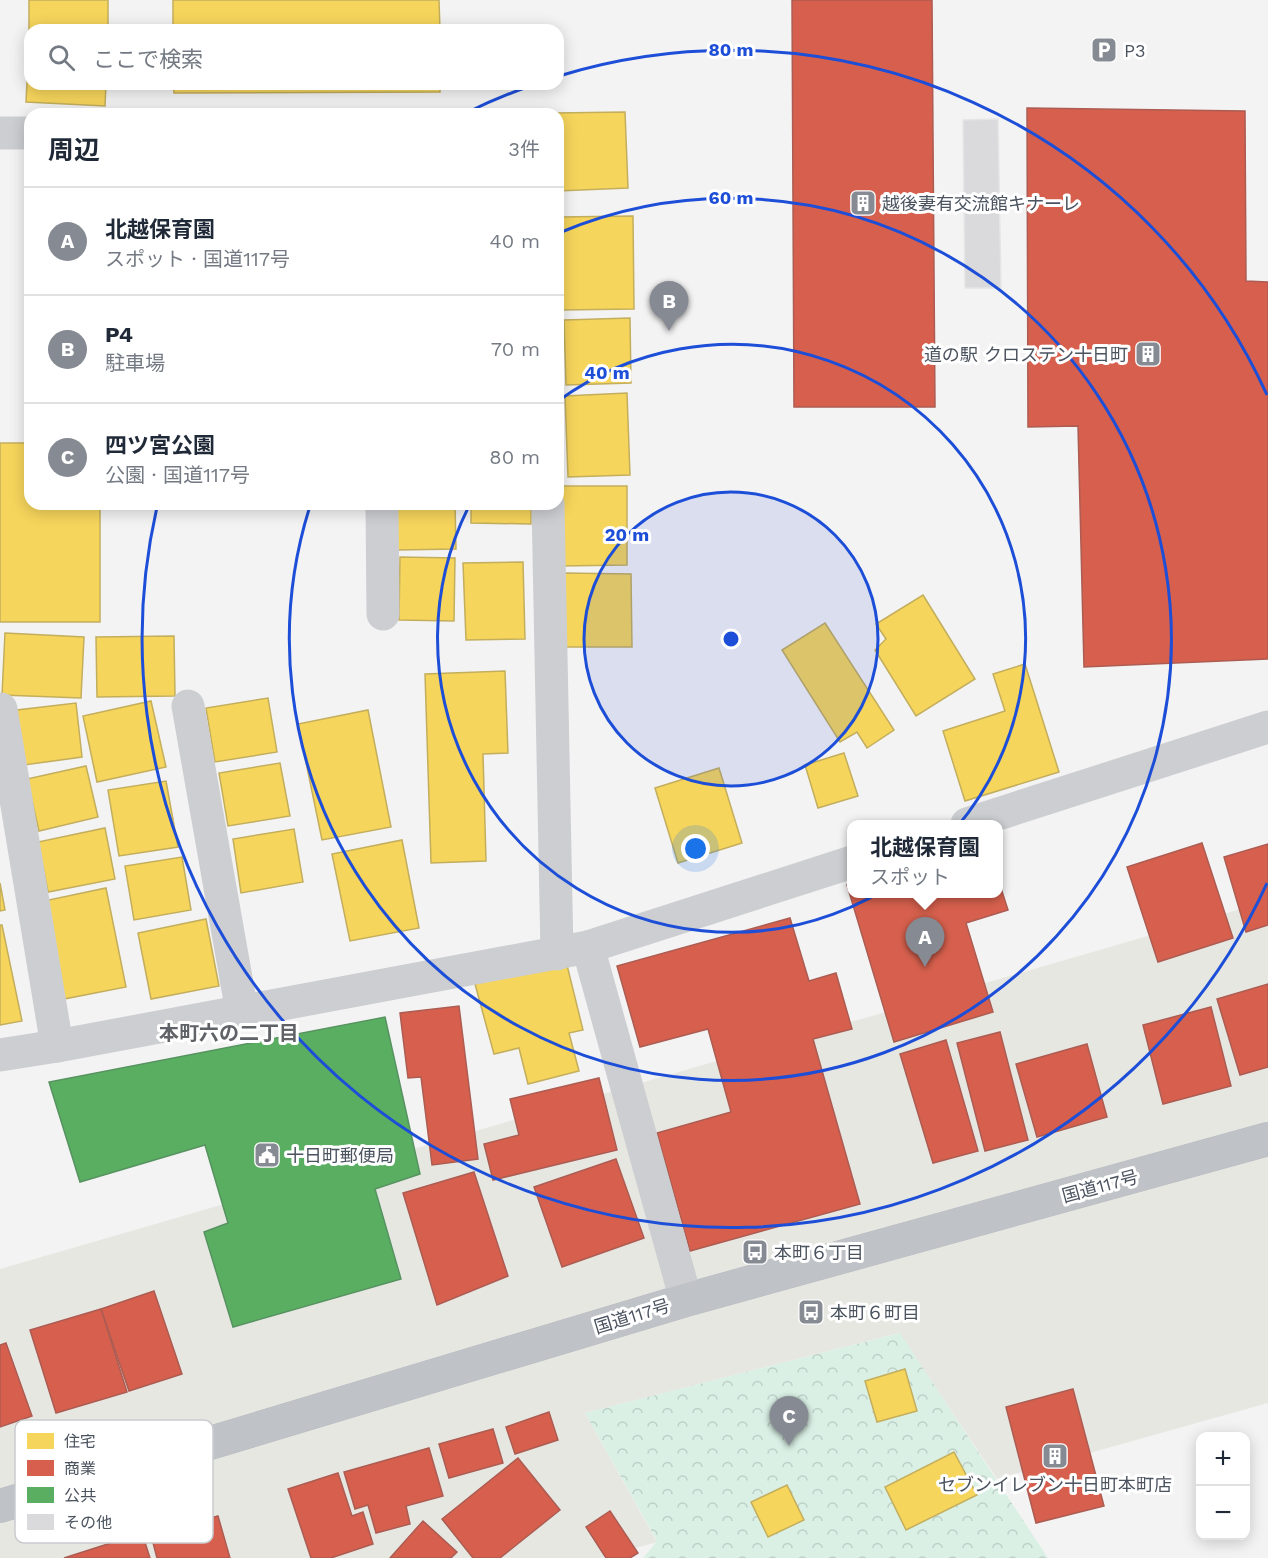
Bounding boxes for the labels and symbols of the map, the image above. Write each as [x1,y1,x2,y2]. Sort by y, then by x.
parking icon: P3 [1089,35,1119,65]
text: 80 m [709,39,753,60]
place label: P3 [1124,40,1145,61]
text: 60 m [709,187,753,208]
building icon: 越後妻有交流館キナーレ [848,188,878,218]
place label: 越後妻有交流館キナーレ [882,193,1080,214]
pin: B [650,282,688,331]
building icon: 道の駅 クロステン十日町 [1133,339,1163,369]
place label: 道の駅 クロステン十日町 [924,344,1128,365]
text: 40 m [584,362,630,383]
text: 20 m [605,524,649,545]
centre of rings [721,629,741,649]
your location [681,834,710,863]
pin: A [906,918,944,967]
district label: 本町六の二丁目 [159,1021,299,1045]
public building icon: 十日町郵便局 [252,1140,282,1170]
place label: 十日町郵便局 [286,1145,394,1166]
street label: 国道117号 [1060,1166,1140,1206]
bus stop icon: 本町６丁目 [740,1237,770,1267]
place label: 本町６丁目 [774,1242,864,1263]
street label: 国道117号 [592,1295,672,1337]
bus stop icon: 本町６町目 [796,1297,826,1327]
place label: 本町６町目 [830,1302,920,1323]
pin: C [770,1396,808,1446]
legend [15,1420,213,1543]
text: 住宅 [64,1432,96,1451]
building icon: セブンイレブン十日町本町店 [1040,1441,1070,1471]
text: 商業 [64,1459,96,1478]
place label: セブンイレブン十日町本町店 [938,1474,1172,1495]
text: 公共 [64,1486,96,1505]
text: その他 [64,1513,112,1532]

